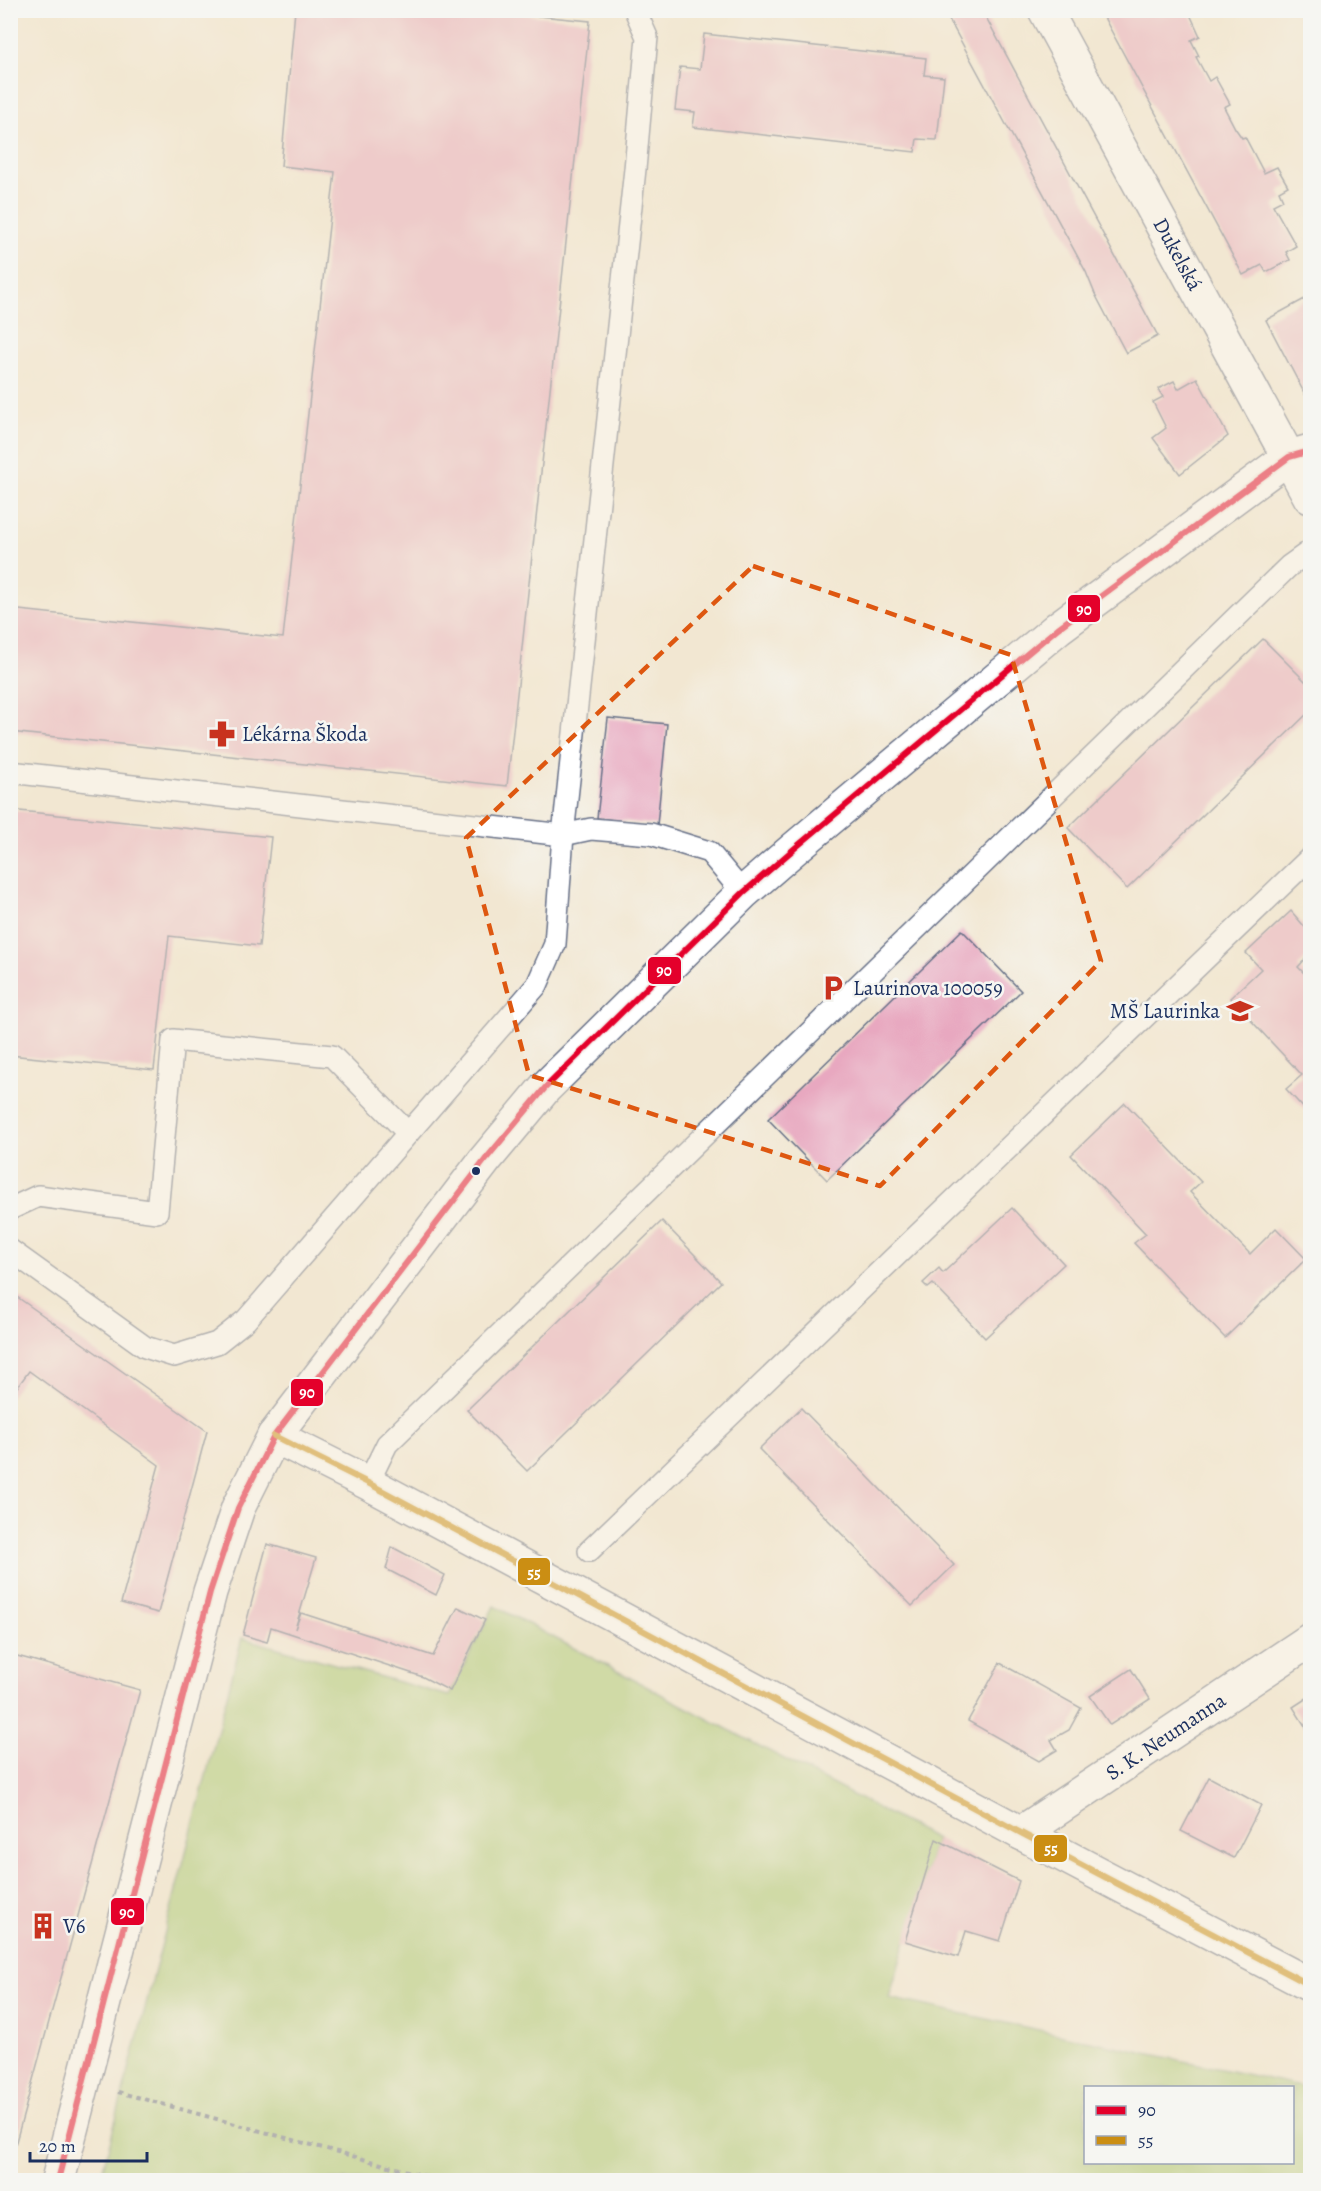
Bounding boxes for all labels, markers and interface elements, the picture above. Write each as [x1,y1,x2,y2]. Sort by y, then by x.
street label: Dukelská [1147,213,1209,296]
line badge: 90 [1067,594,1101,623]
text: 90 [1076,599,1092,621]
pharmacy icon: Lékárna Škoda [207,719,237,749]
place label: Lékárna Škoda [242,720,368,748]
line badge: 90 [647,956,682,985]
text: 90 [656,960,672,982]
parking icon: Laurinova 100059 [818,973,848,1003]
place label: Laurinova 100059 [853,974,1003,1002]
school or university icon: MŠ Laurinka [1225,996,1255,1026]
place label: MŠ Laurinka [1110,997,1220,1025]
unlabelled marker [470,1165,482,1177]
line badge: 90 [290,1378,324,1407]
text: 90 [299,1382,315,1404]
line badge: 55 [517,1557,551,1586]
text: 55 [527,1562,541,1584]
street label: S. K. Neumanna [1100,1686,1231,1787]
line badge: 55 [1033,1834,1068,1863]
text: 55 [1044,1838,1058,1860]
line badge: 90 [110,1897,145,1926]
text: 90 [119,1902,135,1924]
building icon: V6 [28,1911,58,1941]
place label: V6 [62,1912,86,1940]
legend [1084,2086,1294,2164]
text: 90 [1138,2098,1156,2122]
scale bar [30,2125,147,2163]
text: 55 [1138,2128,1153,2152]
text: 20 m [39,2134,76,2158]

